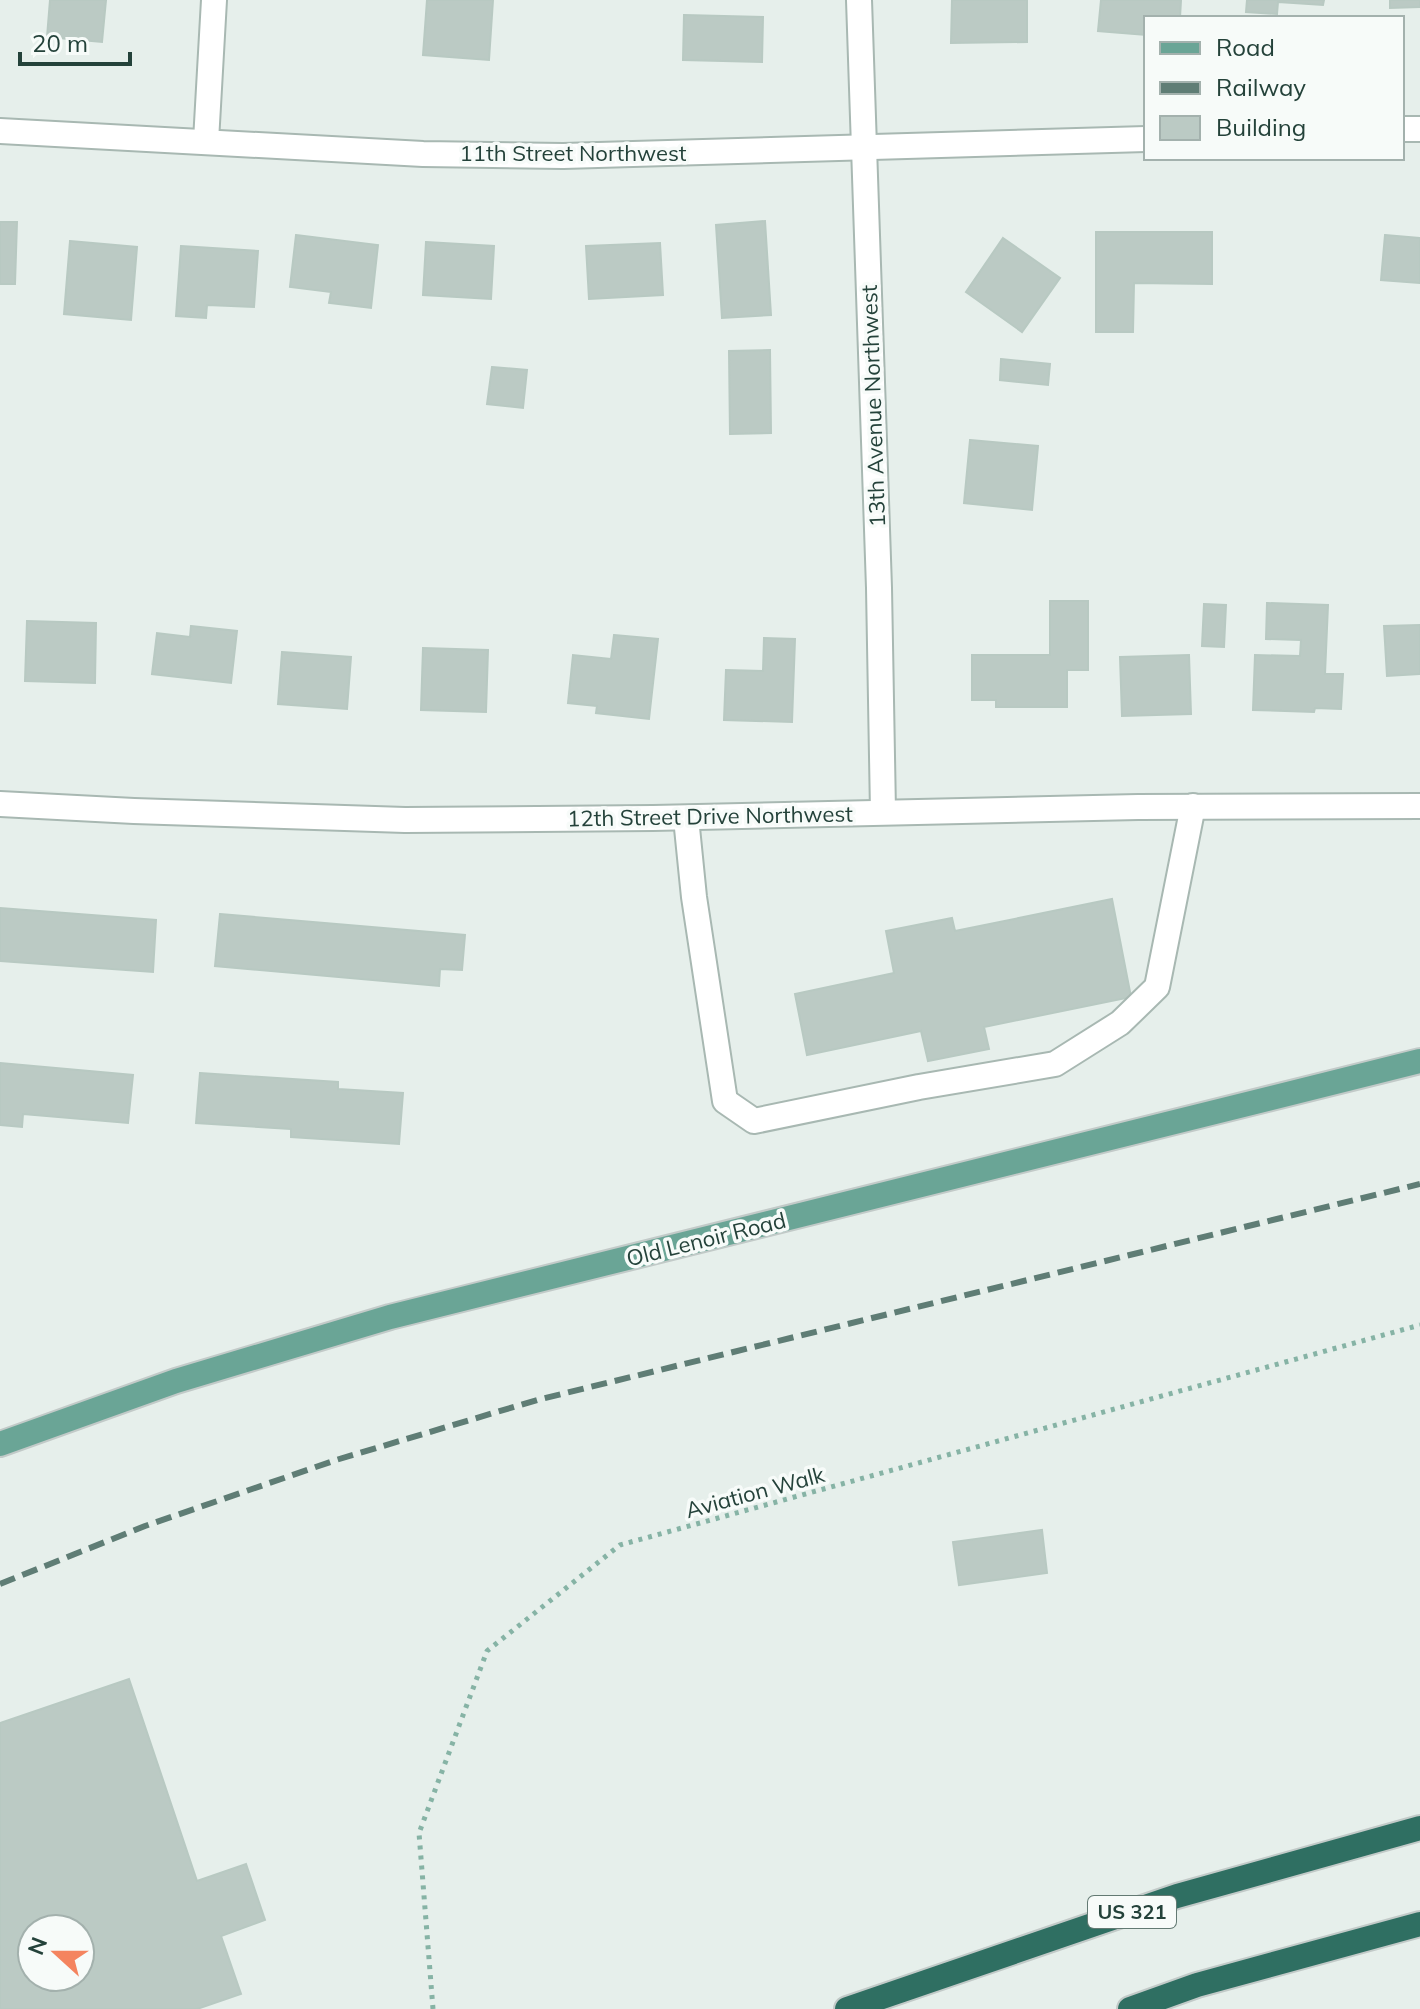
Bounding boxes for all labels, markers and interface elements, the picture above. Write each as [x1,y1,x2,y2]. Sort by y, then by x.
scale bar [20,16,130,66]
legend [1144,16,1404,160]
text: 20 m [32,28,88,58]
text: Road [1216,32,1275,62]
text: Railway [1216,72,1306,102]
text: Building [1216,112,1306,142]
street label: 11th Street Northwest [460,139,687,167]
street label: 13th Avenue Northwest [855,284,891,528]
street label: 12th Street Drive Northwest [567,800,853,832]
street label: Old Lenoir Road [623,1206,789,1272]
street label: Aviation Walk [682,1460,828,1524]
road number: US 321 [1088,1896,1176,1928]
north arrow [16,1913,96,1993]
text: N [21,1933,53,1959]

